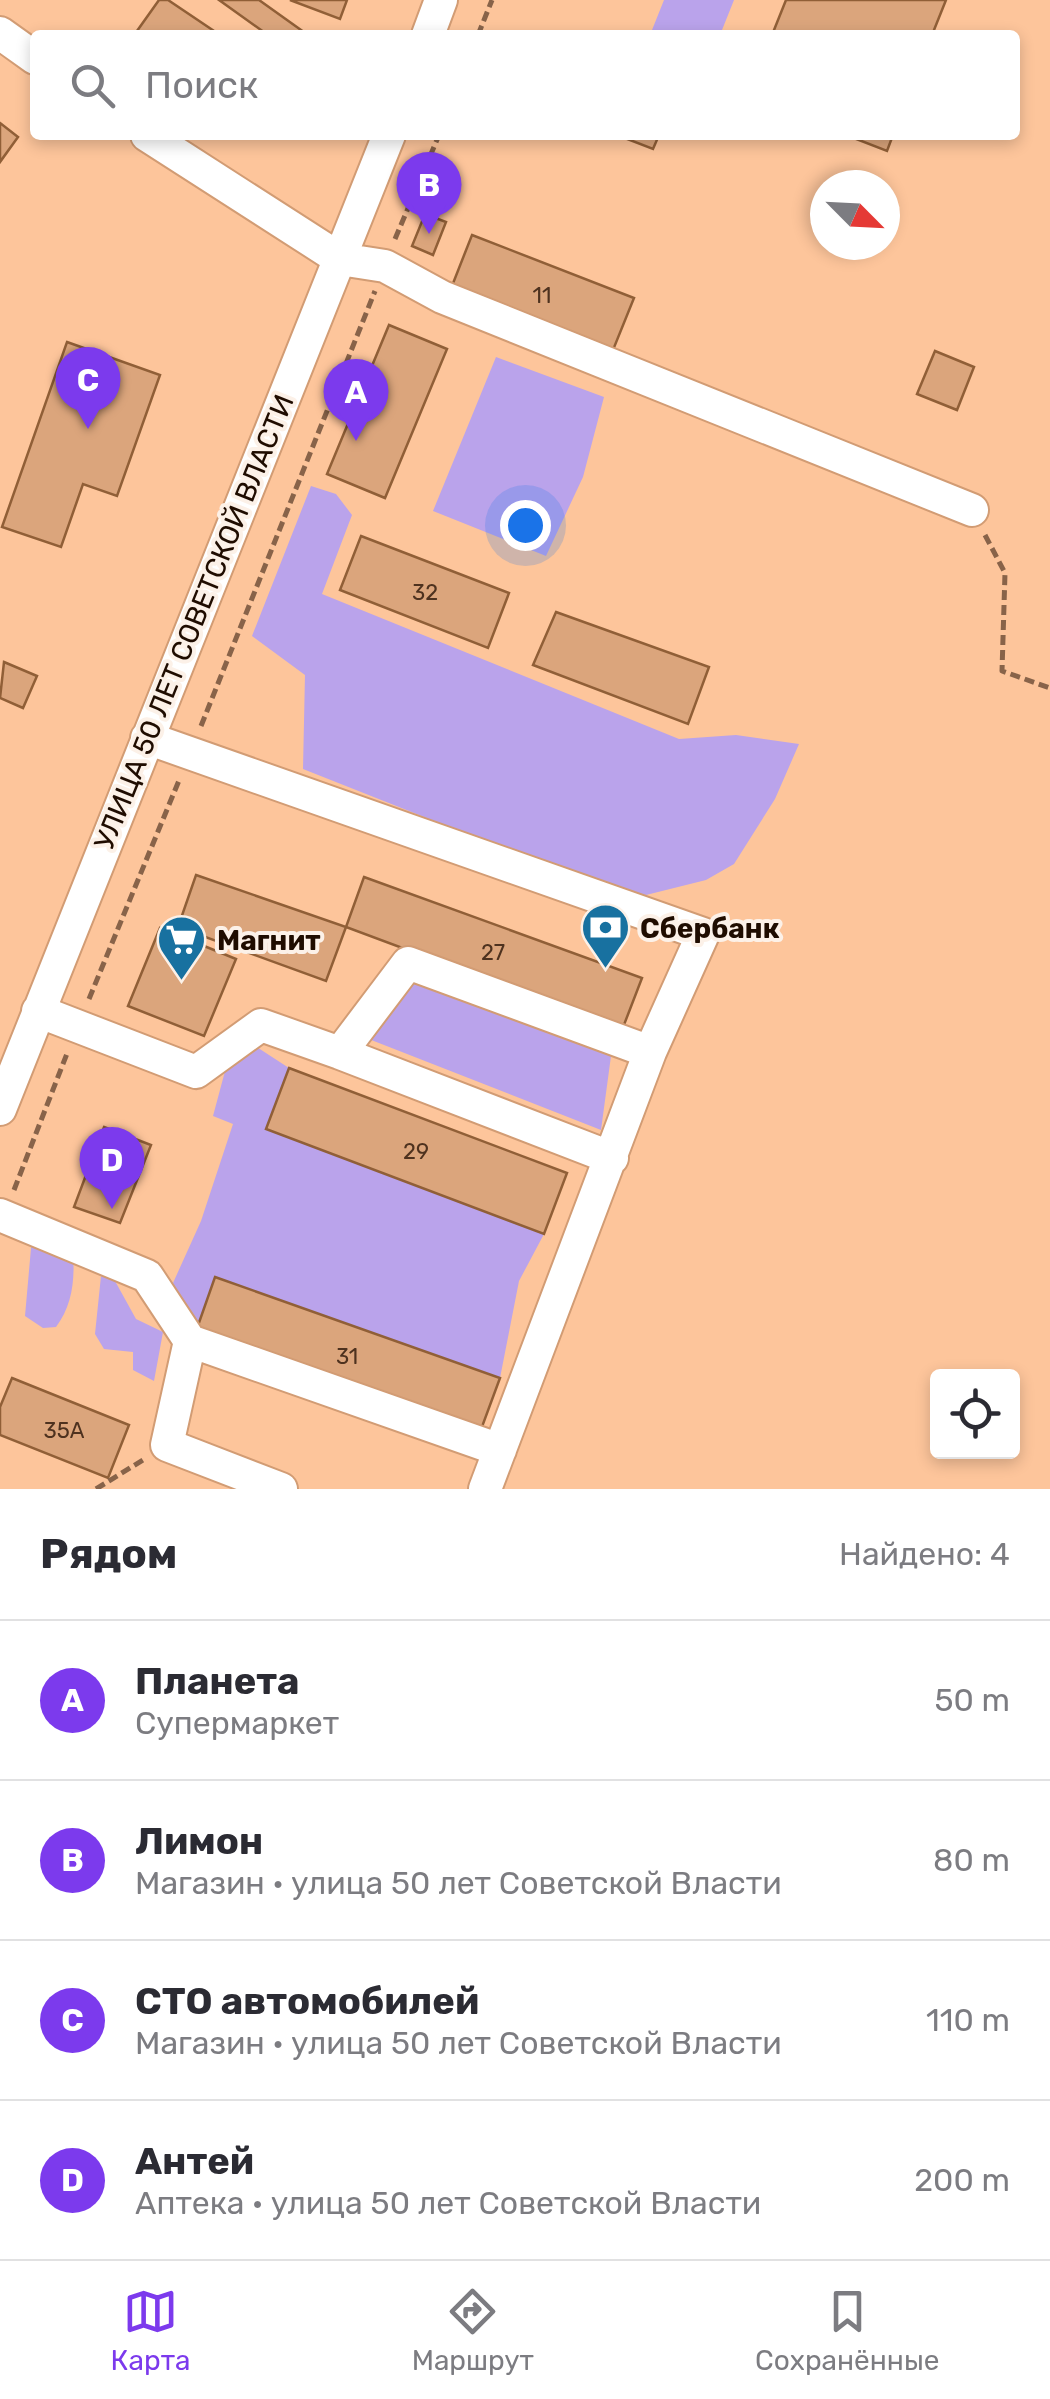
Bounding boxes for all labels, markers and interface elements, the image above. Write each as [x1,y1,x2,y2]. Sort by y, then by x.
search box [30,30,1020,140]
icon: search [65,58,120,113]
text: Поиск [145,62,258,108]
pin: B [396,152,462,234]
north arrow [810,170,900,260]
house number: 11 [533,282,551,309]
pin: C [56,346,120,429]
pin: A [324,358,388,441]
street label: УЛИЦА 50 ЛЕТ СОВЕТСКОЙ ВЛАСТИ [87,390,301,854]
your location [500,500,551,551]
house number: 32 [412,579,438,606]
bank icon: Сбербанк [579,902,631,970]
place label: Сбербанк [640,912,780,945]
supermarket icon: Магнит [156,914,208,982]
place label: Магнит [217,924,321,957]
house number: 27 [481,939,505,966]
pin: D [80,1126,144,1209]
house number: 29 [403,1138,429,1165]
house number: 31 [336,1343,358,1370]
map controls [930,1369,1020,1459]
button: locate [930,1369,1020,1459]
house number: 35А [43,1417,85,1444]
text: Рядом [40,1529,177,1579]
text: Найдено: 4 [839,1535,1010,1573]
text: Планета [135,1658,300,1704]
text: A [61,1681,84,1719]
text: 50 m [934,1681,1010,1719]
text: Супермаркет [135,1704,339,1742]
text: Лимон [135,1818,263,1864]
text: B [61,1841,84,1879]
text: 80 m [933,1841,1010,1879]
text: Магазин · улица 50 лет Советской Власти [135,1864,782,1902]
text: СТО автомобилей [135,1978,479,2024]
text: C [61,2001,84,2039]
text: 110 m [926,2001,1010,2039]
text: Магазин · улица 50 лет Советской Власти [135,2024,782,2062]
text: Антей [135,2138,254,2184]
text: D [61,2161,84,2199]
text: 200 m [914,2161,1010,2199]
text: Аптека · улица 50 лет Советской Власти [135,2184,761,2222]
tab: Карта [111,2284,190,2377]
tab: Маршрут [412,2284,534,2377]
tab: Сохранённые [755,2284,939,2377]

